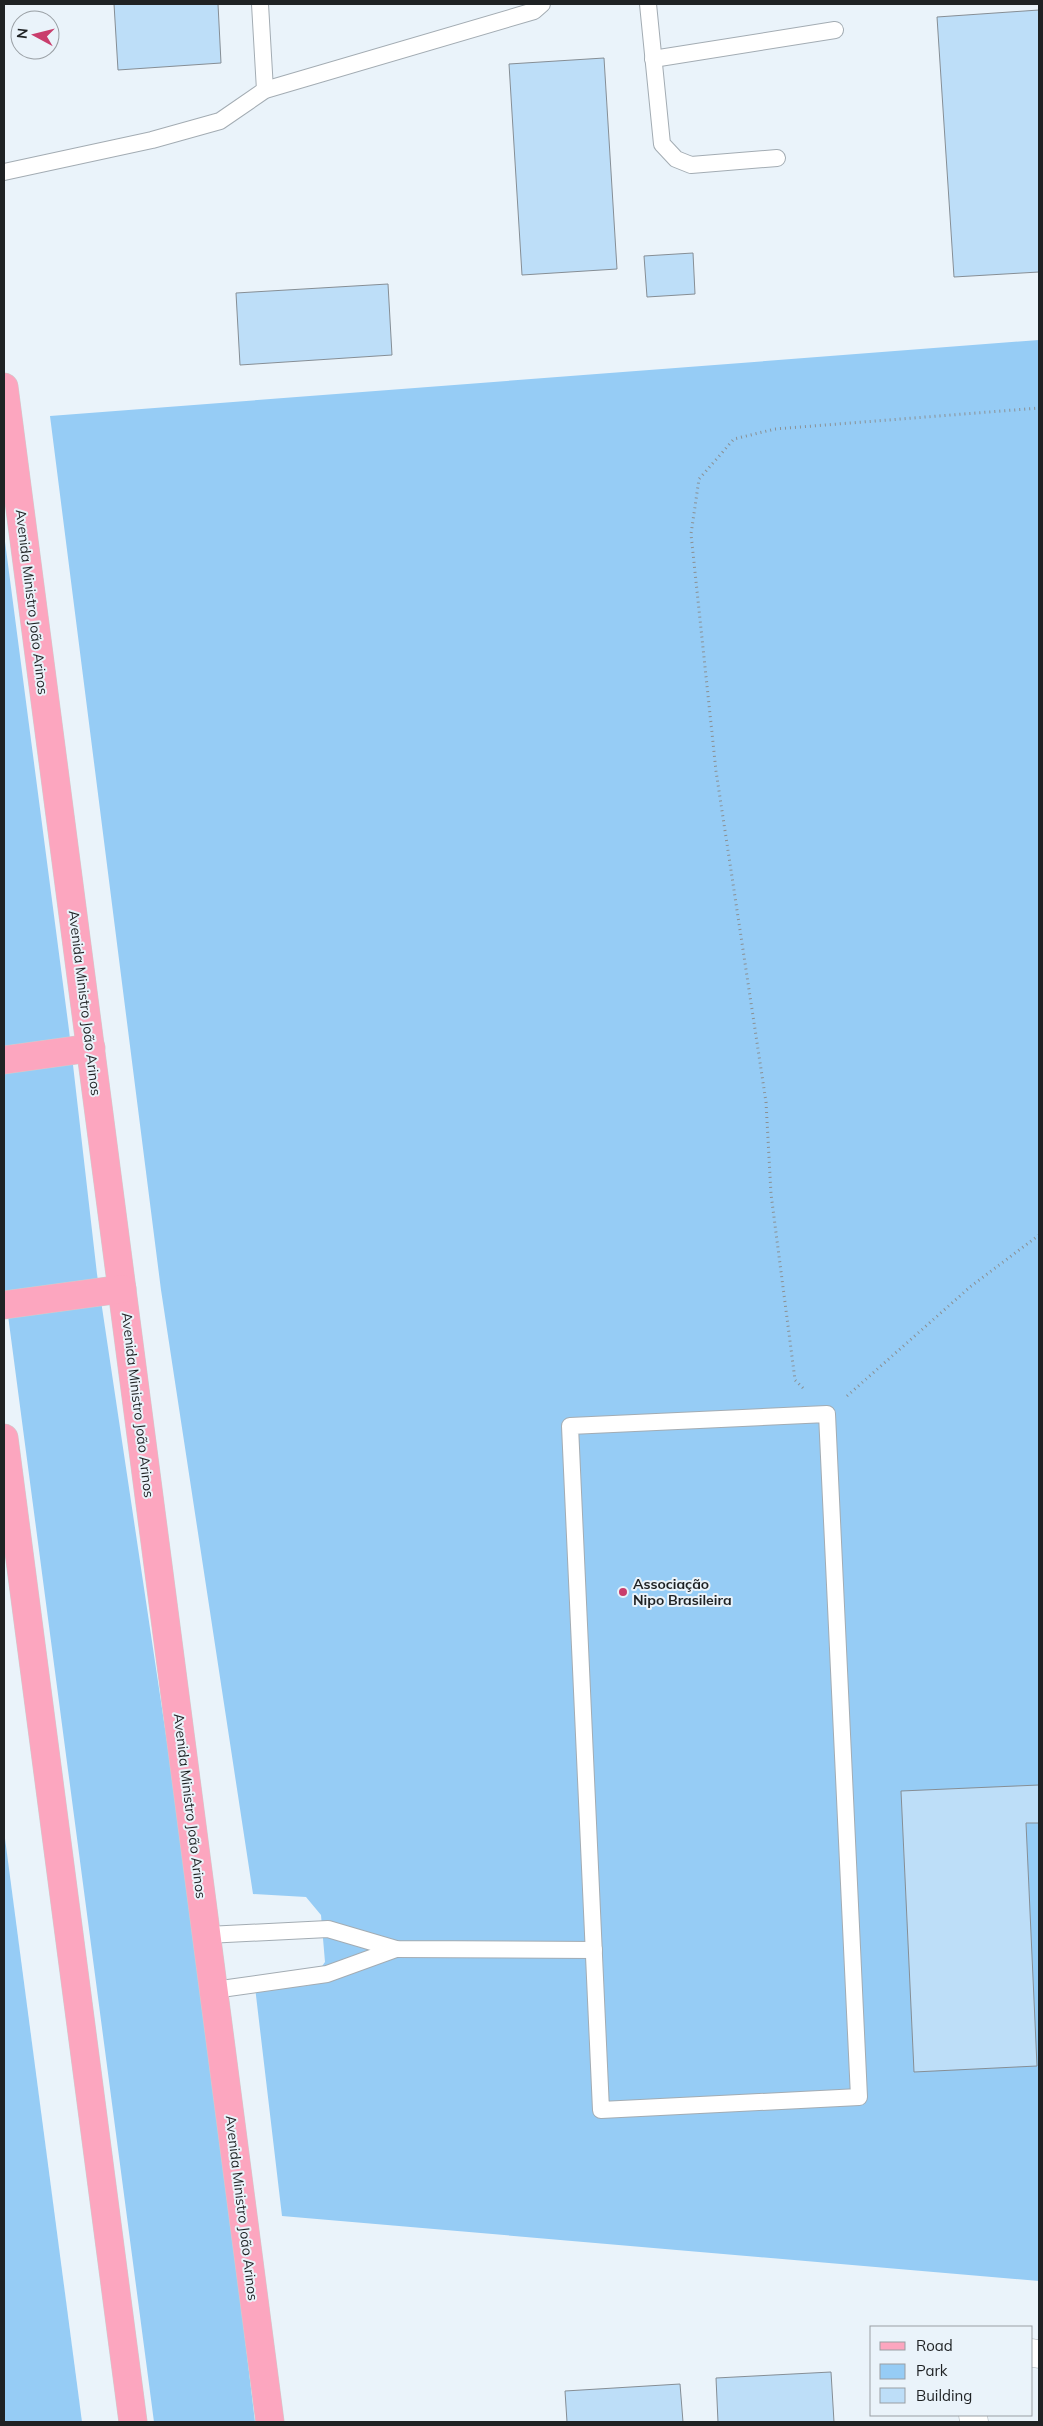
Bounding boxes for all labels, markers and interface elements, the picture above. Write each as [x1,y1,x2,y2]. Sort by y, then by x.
north arrow [10,10,60,60]
text: N [13,27,32,40]
street label: Avenida Ministro João Arinos [12,508,52,696]
street label: Avenida Ministro João Arinos [65,909,105,1097]
street label: Avenida Ministro João Arinos [118,1311,158,1499]
place label: Associação Nipo Brasileira [633,1575,732,1609]
marker: Associação Nipo Brasileira [617,1586,629,1598]
street label: Avenida Ministro João Arinos [170,1712,210,1900]
street label: Avenida Ministro João Arinos [222,2114,262,2302]
legend [870,2326,1033,2416]
text: Road [916,2336,953,2355]
text: Park [916,2361,948,2380]
text: Building [916,2386,972,2405]

